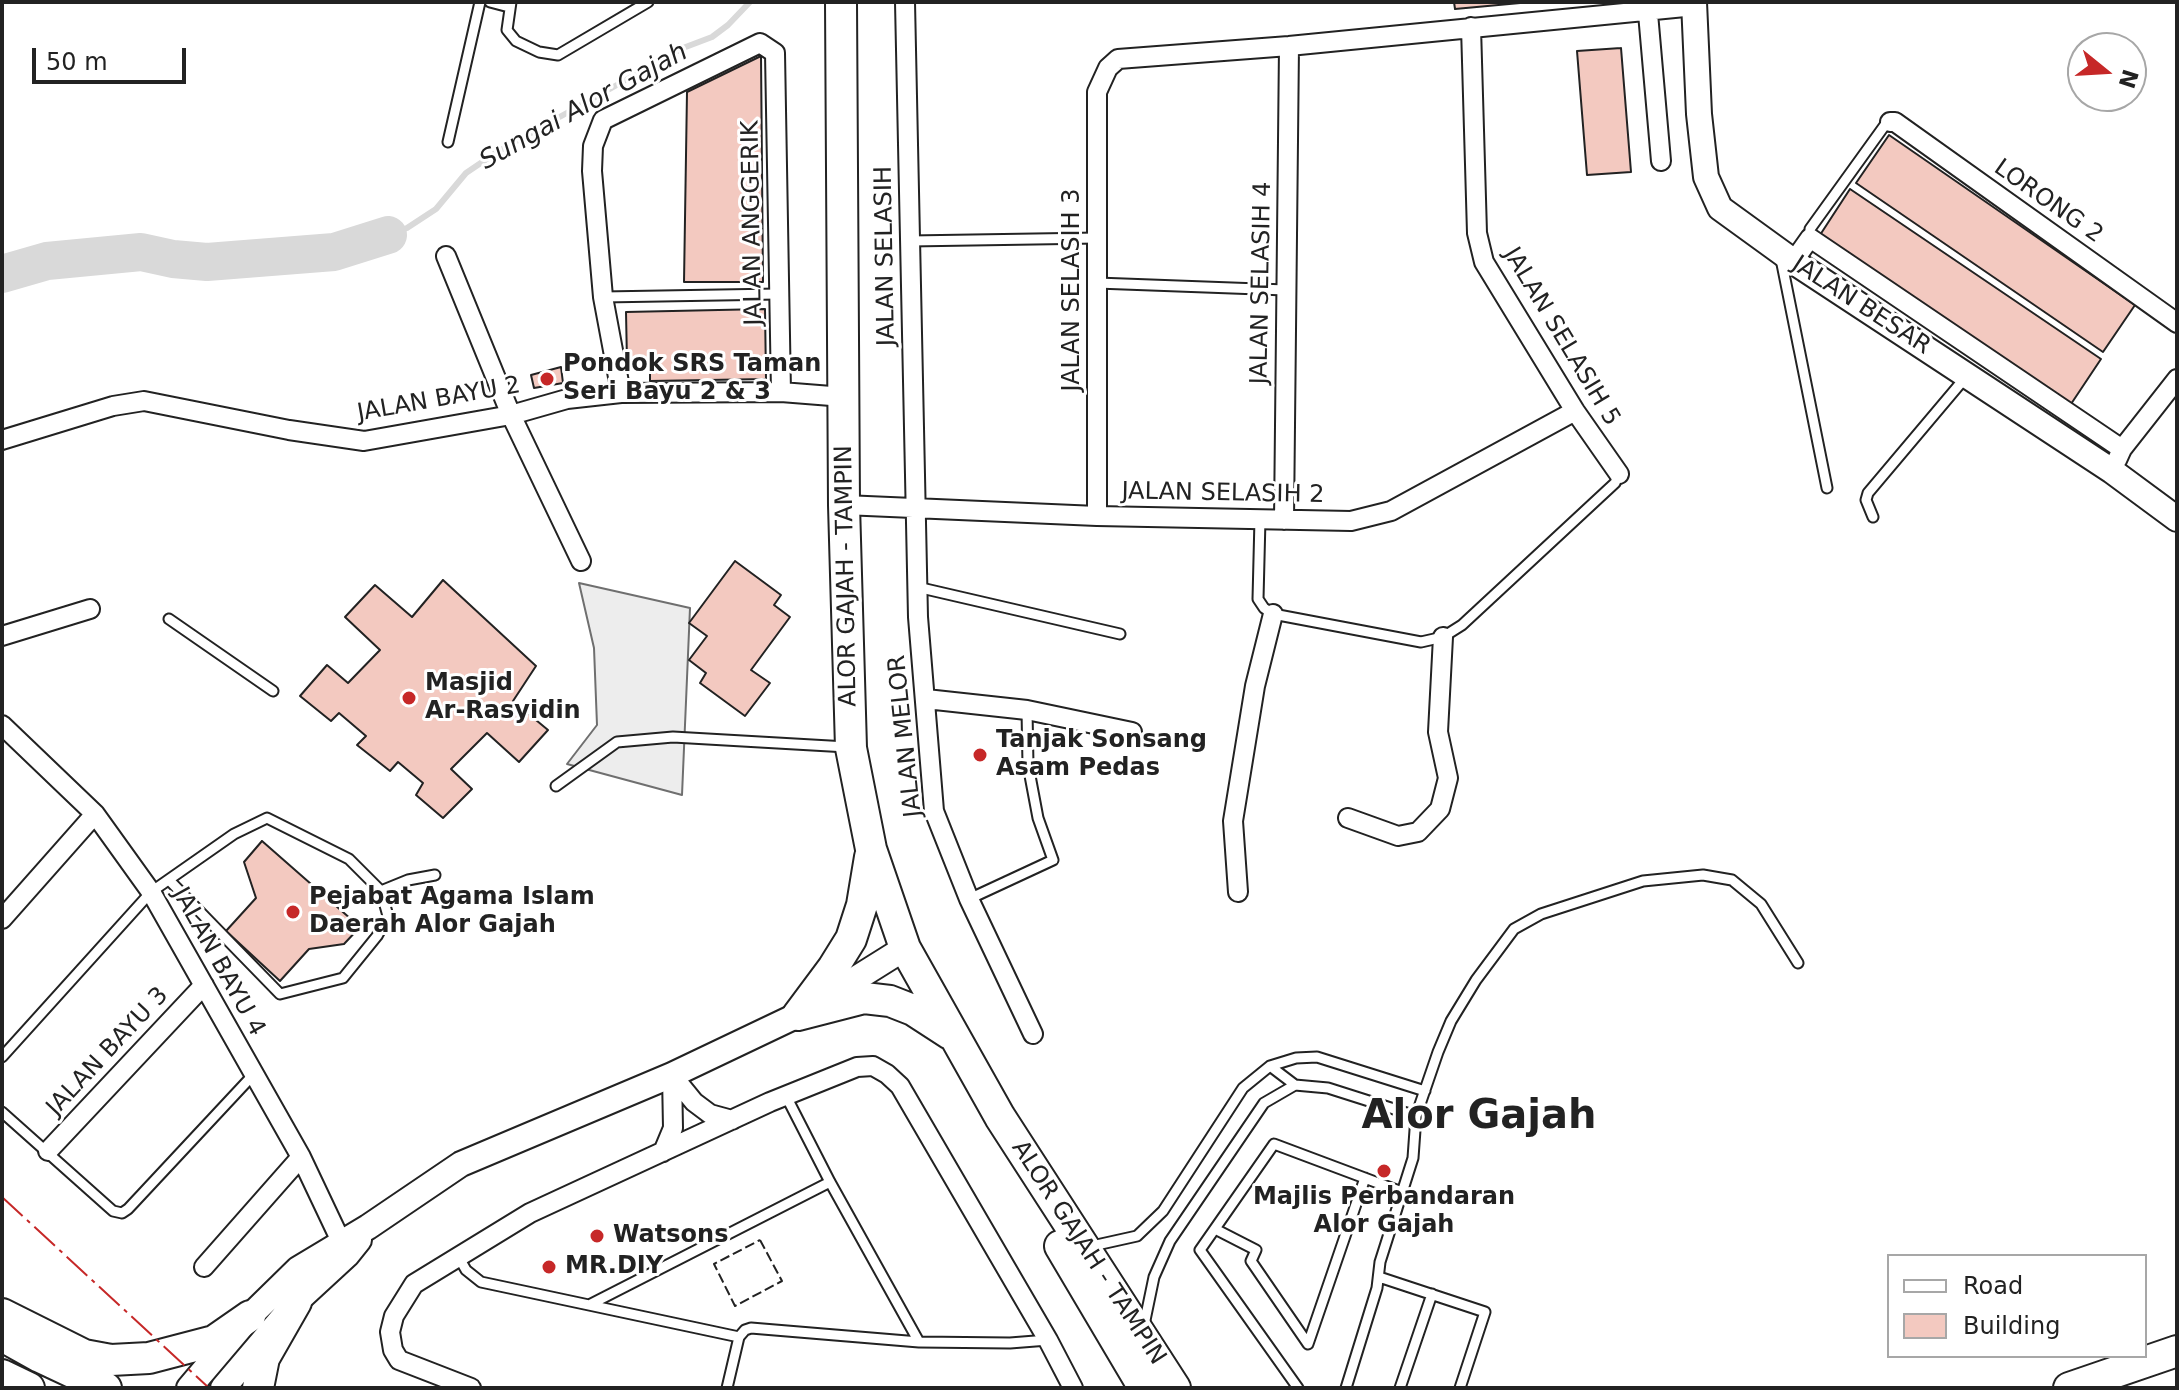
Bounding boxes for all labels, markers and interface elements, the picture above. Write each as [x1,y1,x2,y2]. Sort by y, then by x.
scale bar [36,32,190,82]
north arrow [2067,32,2147,112]
water label: Sungai Alor Gajah [475,37,693,177]
text: 50 m [46,48,108,76]
text: N [2114,66,2143,92]
street label: JALAN ANGGERIK [737,120,769,326]
street label: LORONG 2 [1988,154,2108,250]
street label: JALAN SELASIH [870,166,902,346]
street label: JALAN SELASIH 4 [1246,181,1278,385]
street label: JALAN SELASIH 3 [1059,189,1087,391]
street label: JALAN SELASIH 5 [1496,243,1626,431]
street label: JALAN BESAR [1786,251,1936,361]
place label: Pondok SRS Taman Seri Bayu 2 & 3 [563,351,821,407]
marker: Pondok SRS Taman Seri Bayu 2 & 3 [538,370,556,388]
street label: JALAN BAYU 2 [355,371,523,429]
street label: ALOR GAJAH - TAMPIN [830,445,864,707]
street label: JALAN SELASIH 2 [1121,478,1325,510]
street label: JALAN MELOR [883,653,929,819]
place label: Masjid Ar-Rasyidin [425,670,581,726]
marker: Masjid Ar-Rasyidin [400,689,418,707]
place label: Tanjak Sonsang Asam Pedas [996,727,1207,783]
marker: Tanjak Sonsang Asam Pedas [971,746,989,764]
street label: JALAN BAYU 4 [165,883,271,1041]
place label: Pejabat Agama Islam Daerah Alor Gajah [309,884,595,940]
marker: Pejabat Agama Islam Daerah Alor Gajah [284,903,302,921]
street label: JALAN BAYU 3 [41,982,175,1122]
district label: Alor Gajah [1362,1094,1596,1142]
street label: ALOR GAJAH - TAMPIN [1005,1135,1171,1371]
marker: Majlis Perbandaran Alor Gajah [1375,1162,1393,1180]
place label: Majlis Perbandaran Alor Gajah [1253,1184,1515,1240]
place label: Watsons [613,1222,728,1250]
marker: Watsons [588,1227,606,1245]
place label: MR.DIY [565,1253,663,1281]
legend [1887,1254,2147,1358]
marker: MR.DIY [540,1258,558,1276]
text: Road [1963,1272,2023,1300]
text: Building [1963,1312,2060,1340]

